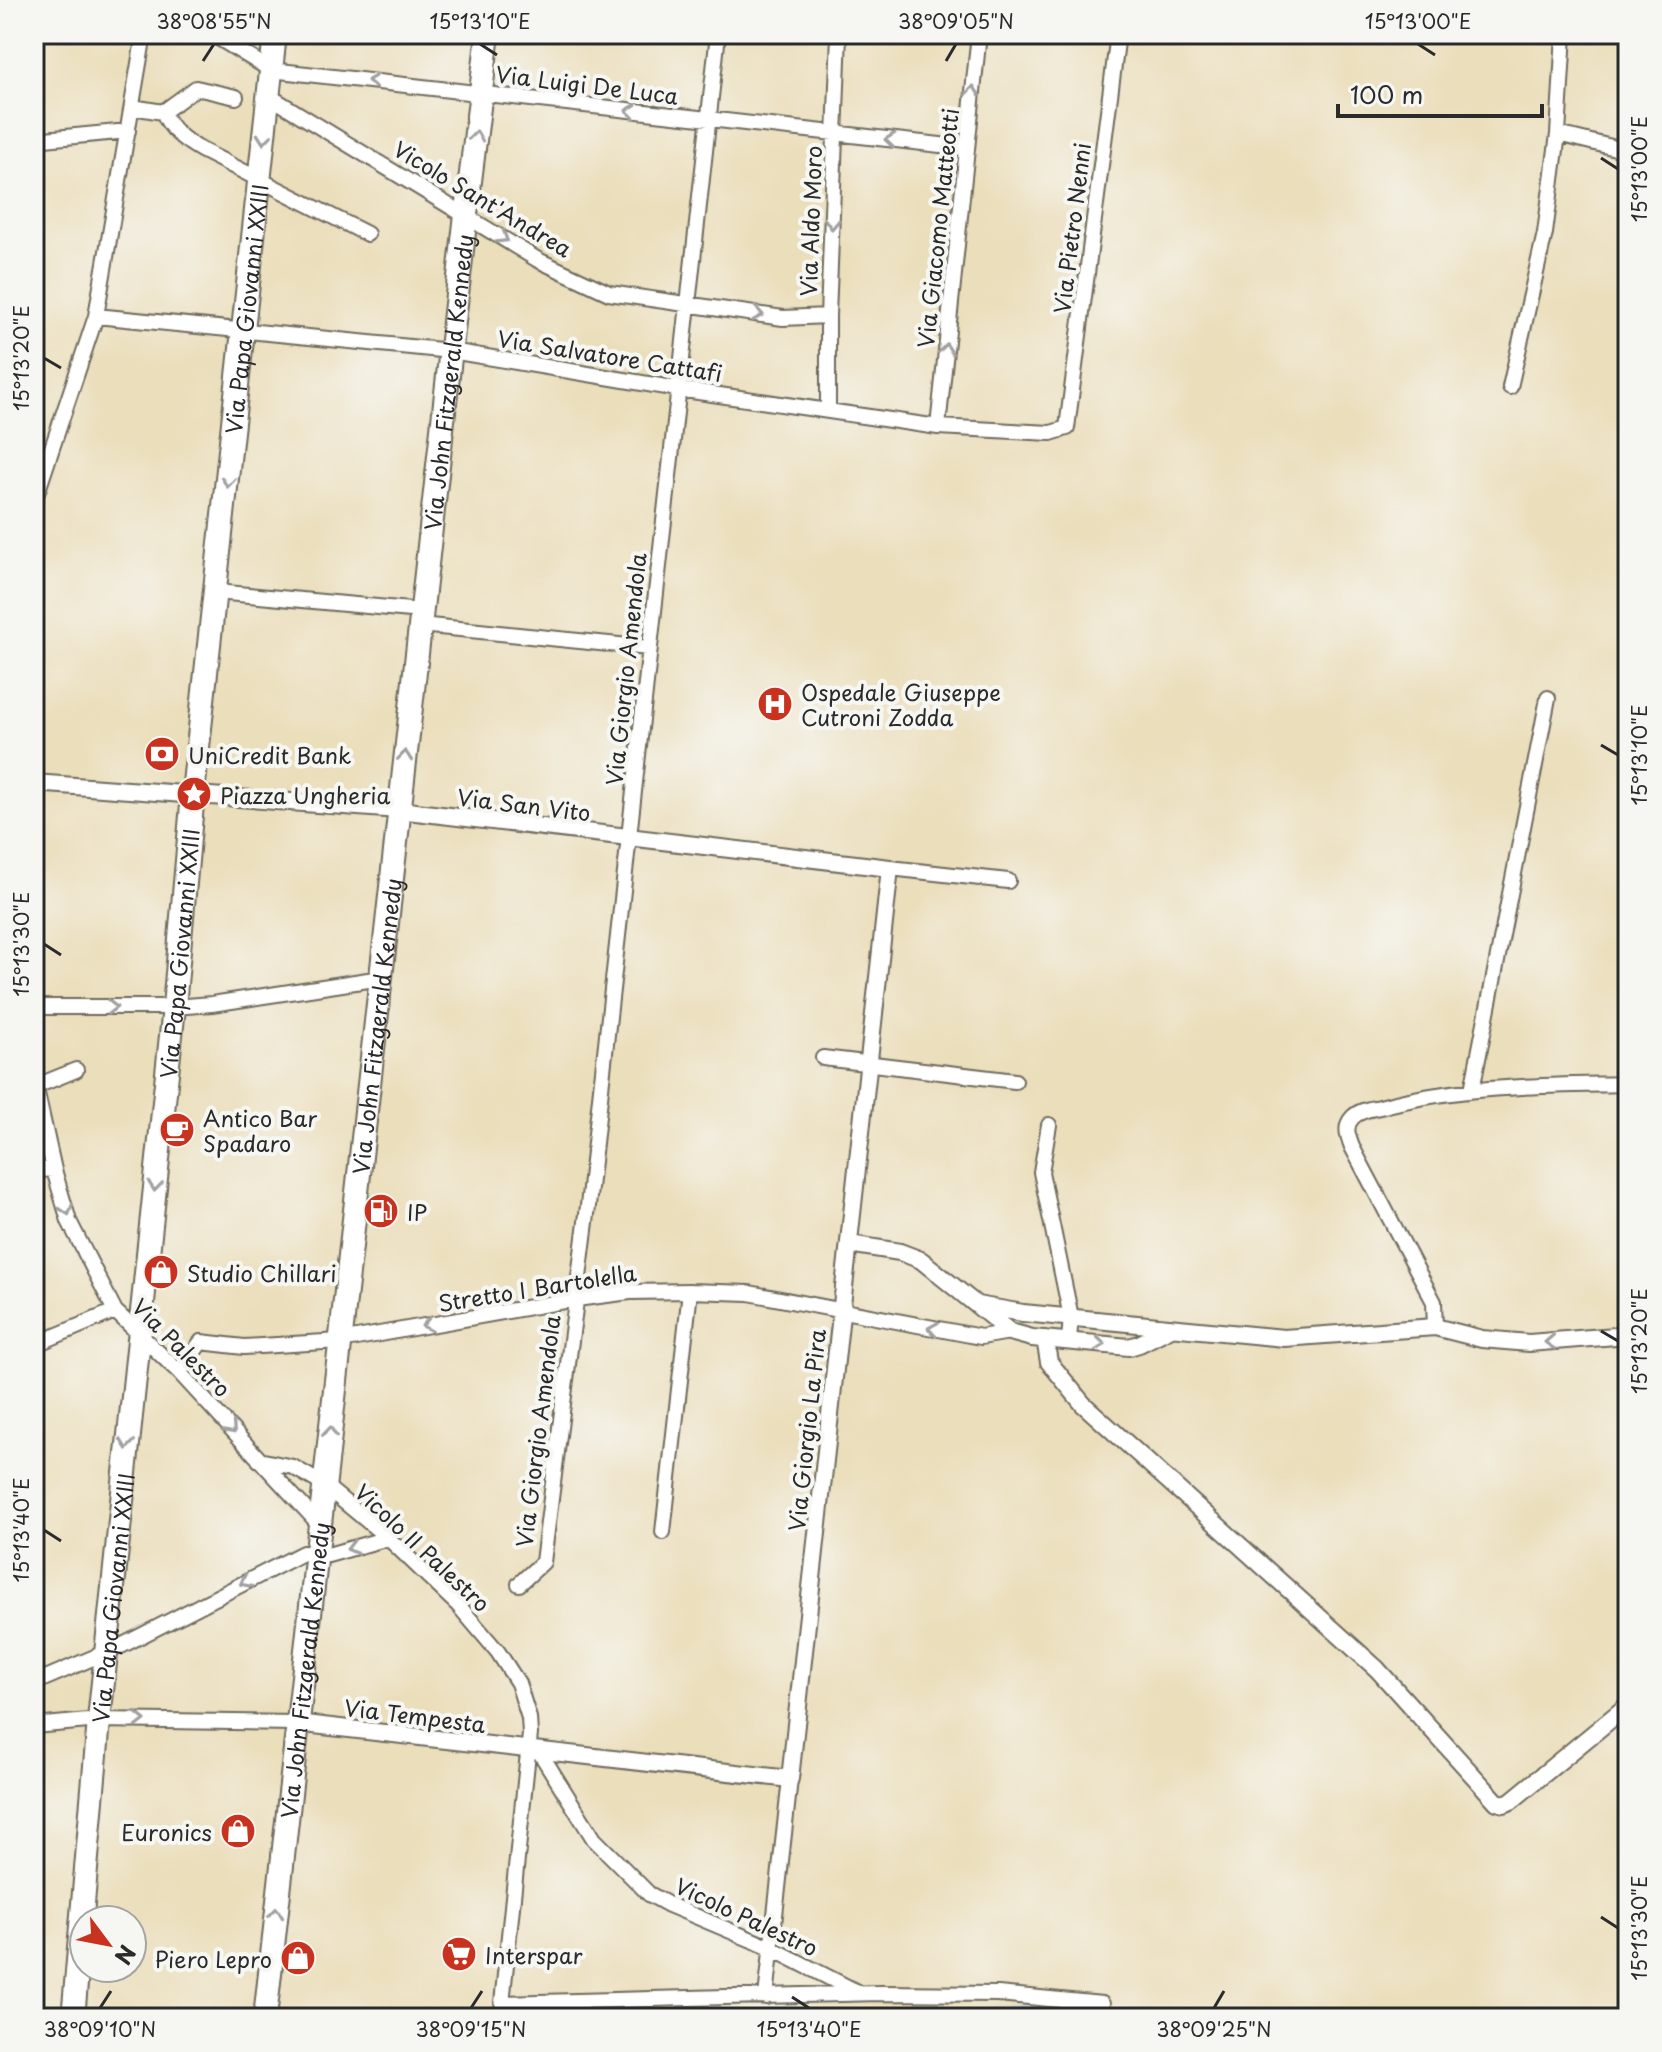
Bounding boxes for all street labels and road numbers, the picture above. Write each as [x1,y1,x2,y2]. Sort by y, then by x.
street label: Via Luigi De Luca [494,56,681,112]
street label: Via Giacomo Matteotti [908,107,966,349]
street label: Vicolo Sant'Andrea [388,132,579,264]
street label: Via Pietro Nenni [1044,141,1098,315]
street label: Via Aldo Moro [791,145,829,297]
street label: Via Papa Giovanni XXIII [215,182,275,435]
street label: Via John Fitzgerald Kennedy [414,232,480,532]
street label: Via Salvatore Cattafi [495,321,725,389]
street label: Via Giorgio Amendola [596,551,654,787]
street label: Via San Vito [455,779,593,829]
street label: Via Papa Giovanni XXIII [150,827,206,1080]
street label: Via John Fitzgerald Kennedy [343,876,408,1176]
street label: Stretto I Bartolella [436,1255,639,1319]
street label: Via Palestro [125,1290,239,1404]
street label: Via Giorgio Amendola [506,1313,568,1549]
street label: Via Giorgio La Pira [779,1327,833,1533]
street label: Via Papa Giovanni XXIII [82,1471,141,1724]
street label: Vicolo II Palestro [348,1475,498,1619]
street label: Via John Fitzgerald Kennedy [271,1520,337,1820]
street label: Via Tempesta [342,1690,488,1740]
street label: Vicolo Palestro [670,1868,824,1964]

